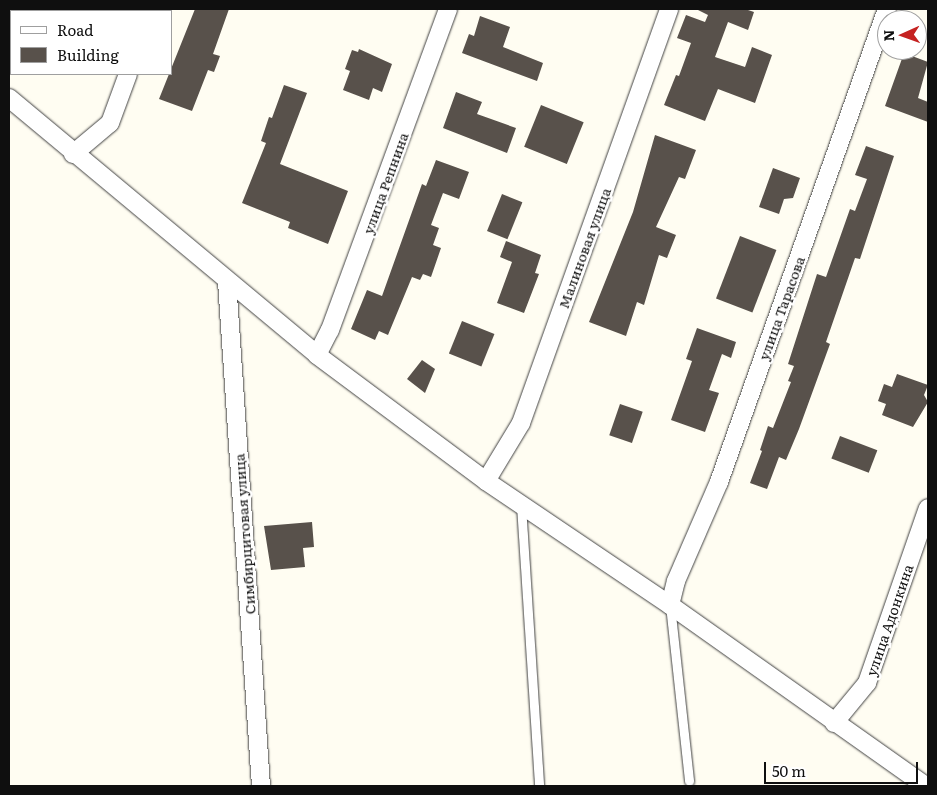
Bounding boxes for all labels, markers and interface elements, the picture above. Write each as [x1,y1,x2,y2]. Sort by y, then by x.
legend [10,10,172,75]
north arrow [877,10,927,60]
text: Road [57,18,93,41]
text: N [878,29,898,42]
text: Building [57,43,119,66]
street label: улица Репнина [359,130,411,236]
street label: Малиновая улица [554,185,614,311]
street label: улица Тарасова [754,254,808,362]
street label: Симбирцитовая улица [230,453,258,615]
street label: улица Адонкина [862,562,916,678]
scale bar [767,752,921,784]
text: 50 m [772,759,806,782]

